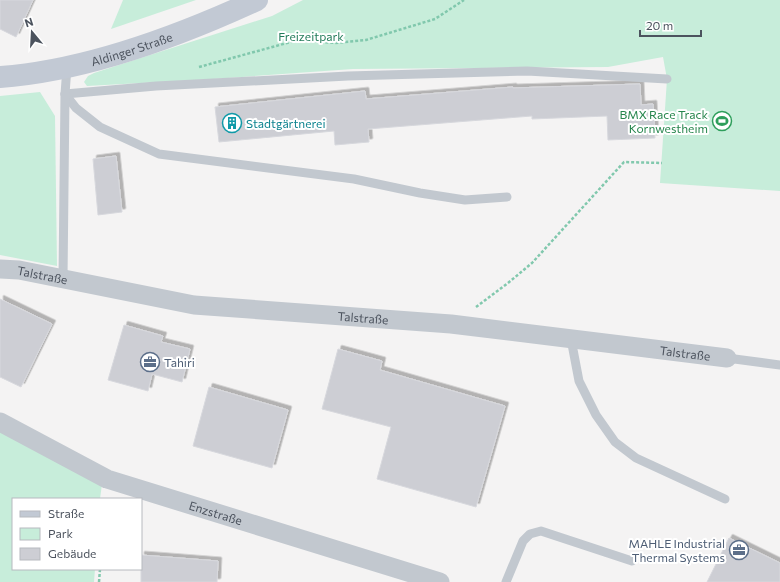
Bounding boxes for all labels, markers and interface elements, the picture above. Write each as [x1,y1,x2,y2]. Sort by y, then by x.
north arrow [12,12,52,52]
scale bar [640,12,701,38]
text: N [23,15,35,29]
text: 20 m [646,18,673,32]
street label: Aldinger Straße [89,29,174,68]
park label: Freizeitpark [278,29,344,43]
place label: BMX Race Track Kornwestheim [619,107,708,135]
sports icon: BMX Race Track Kornwestheim [711,110,733,132]
building icon: Stadtgärtnerei [221,112,243,134]
place label: Stadtgärtnerei [246,116,326,130]
street label: Talstraße [16,263,69,287]
street label: Talstraße [337,309,389,326]
street label: Talstraße [659,343,711,363]
office icon: Tahiri [139,351,161,373]
place label: Tahiri [164,355,195,369]
legend [12,498,142,570]
street label: Enzstraße [187,498,244,527]
text: Straße [48,506,84,520]
text: Park [48,526,74,540]
place label: MAHLE Industrial Thermal Systems [629,536,725,564]
office icon: MAHLE Industrial Thermal Systems [728,539,750,561]
text: Gebäude [48,546,96,560]

